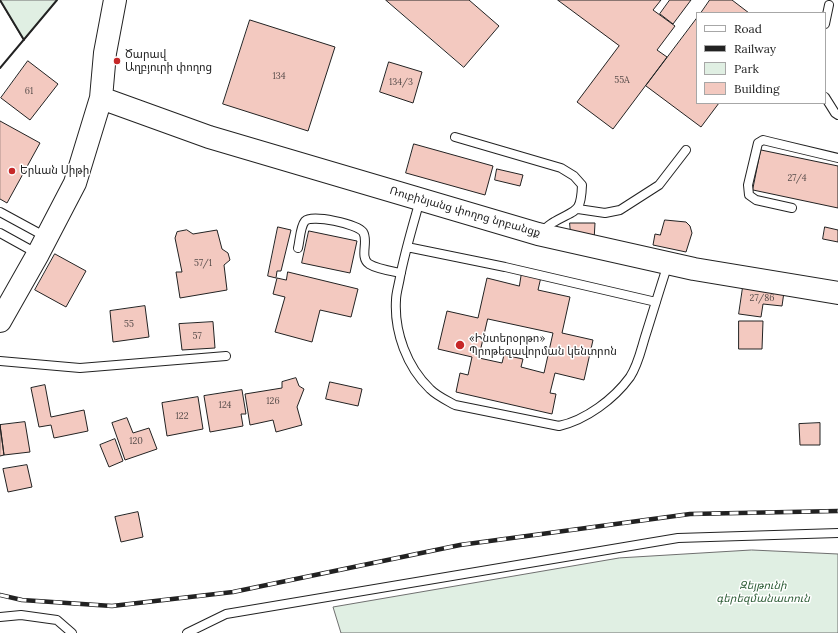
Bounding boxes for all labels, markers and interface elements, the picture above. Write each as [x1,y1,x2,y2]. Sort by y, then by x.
legend [696,12,826,104]
text: Road [734,21,762,36]
text: Railway [734,41,776,56]
place label: Ծարավ Աղբյուրի փողոց [125,48,212,74]
marker: Ծարավ Աղբյուրի փողոց [112,56,122,66]
text: Park [734,61,759,76]
house number: 134 [272,71,286,81]
house number: 55A [614,75,630,85]
house number: 134/3 [389,77,413,87]
text: Building [734,81,780,96]
house number: 61 [25,86,33,96]
place label: Երևան Սիթի [20,164,89,178]
marker: Երևան Սիթի [7,166,17,176]
house number: 27/4 [787,173,807,183]
street label: Ռուբինյանց փողոց նրբանցք [388,184,542,240]
house number: 57/1 [194,258,212,268]
house number: 27/86 [750,293,774,303]
house number: 55 [124,319,134,329]
house number: 57 [192,331,202,341]
place label: «Ինտերօրթո» Պրոթեզավորման կենտրոն [469,332,617,358]
marker: «Ինտերօրթո» Պրոթեզավորման կենտրոն [454,339,466,351]
house number: 126 [266,396,280,406]
house number: 124 [219,400,231,410]
house number: 122 [176,411,188,421]
house number: 120 [129,436,143,446]
park label: Զեյթունի գերեզմանատուն [716,579,810,605]

